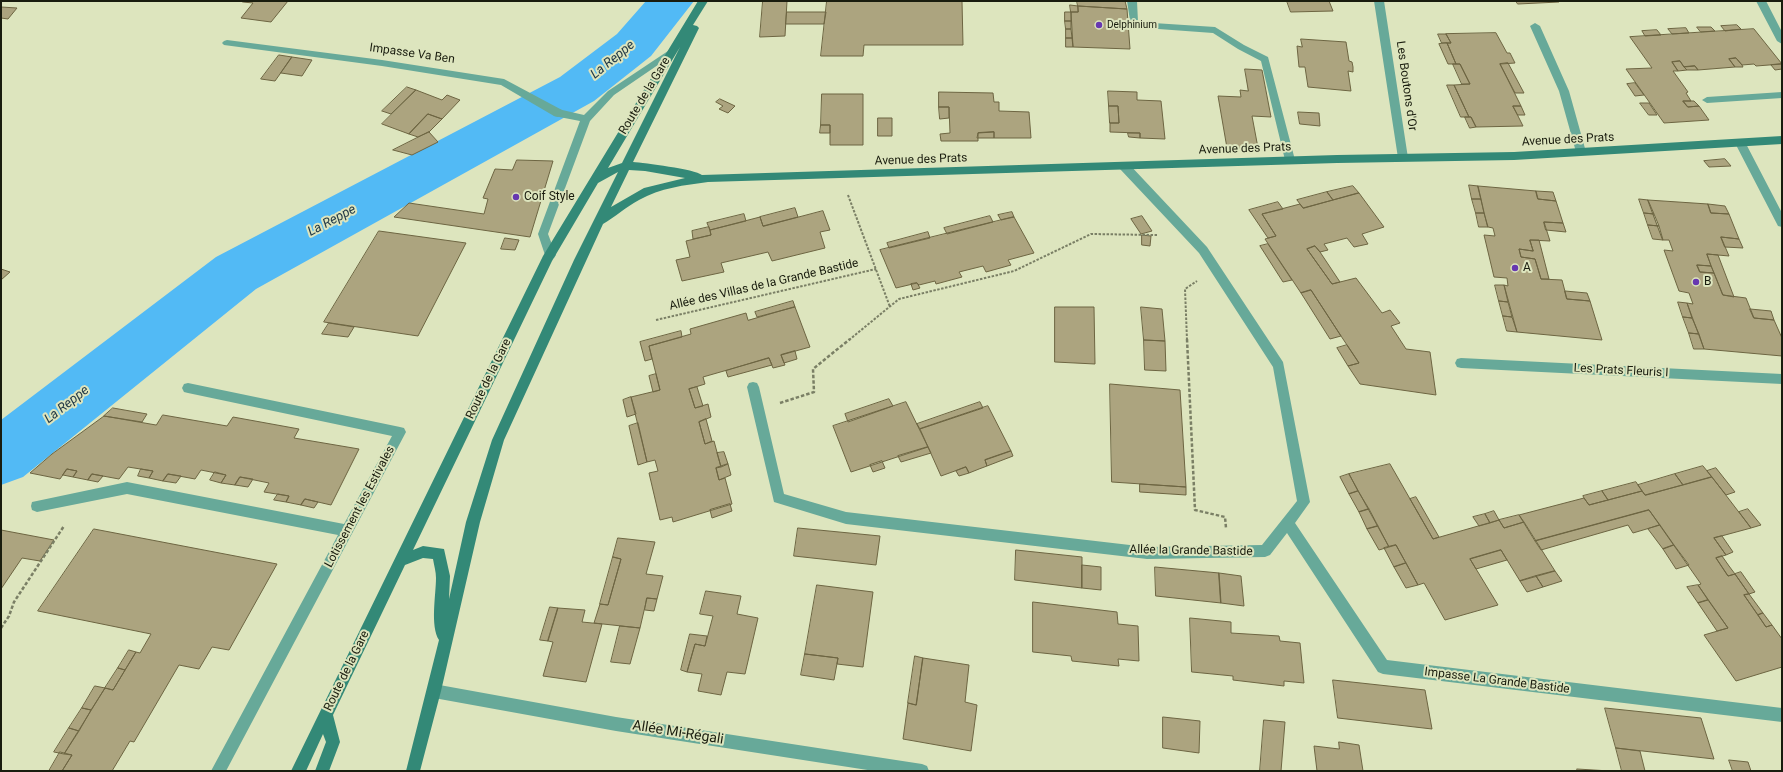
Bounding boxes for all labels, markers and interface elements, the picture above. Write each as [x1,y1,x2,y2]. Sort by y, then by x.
place label: Delphinium [1107,19,1157,31]
marker: Delphinium [1094,20,1104,30]
water label: La Reppe [588,38,638,82]
street label: Les Boutons d'Or [1393,40,1419,132]
street label: Impasse Va Ben [368,41,456,67]
street label: Route de la Gare [616,55,674,137]
street label: Avenue des Prats [1521,130,1615,150]
street label: Avenue des Prats [1198,140,1292,158]
street label: Avenue des Prats [874,151,968,169]
place label: Coif Style [524,190,575,204]
marker: Coif Style [511,192,521,202]
water label: La Reppe [305,202,359,240]
street label: Allée des Villas de la Grande Bastide [668,256,860,314]
place label: A [1523,261,1531,275]
marker: A [1510,263,1520,273]
place label: B [1704,275,1711,289]
marker: B [1691,277,1701,287]
street label: Route de la Gare [463,336,515,422]
street label: Les Prats Fleuris I [1573,361,1669,381]
water label: La Reppe [42,383,92,427]
street label: Lotissement les Estivales [322,444,398,570]
street label: Allée la Grande Bastide [1129,543,1253,559]
street label: Route de la Gare [321,628,373,714]
street label: Impasse La Grande Bastide [1424,665,1570,697]
street label: Allée Mi-Régali [631,718,725,748]

